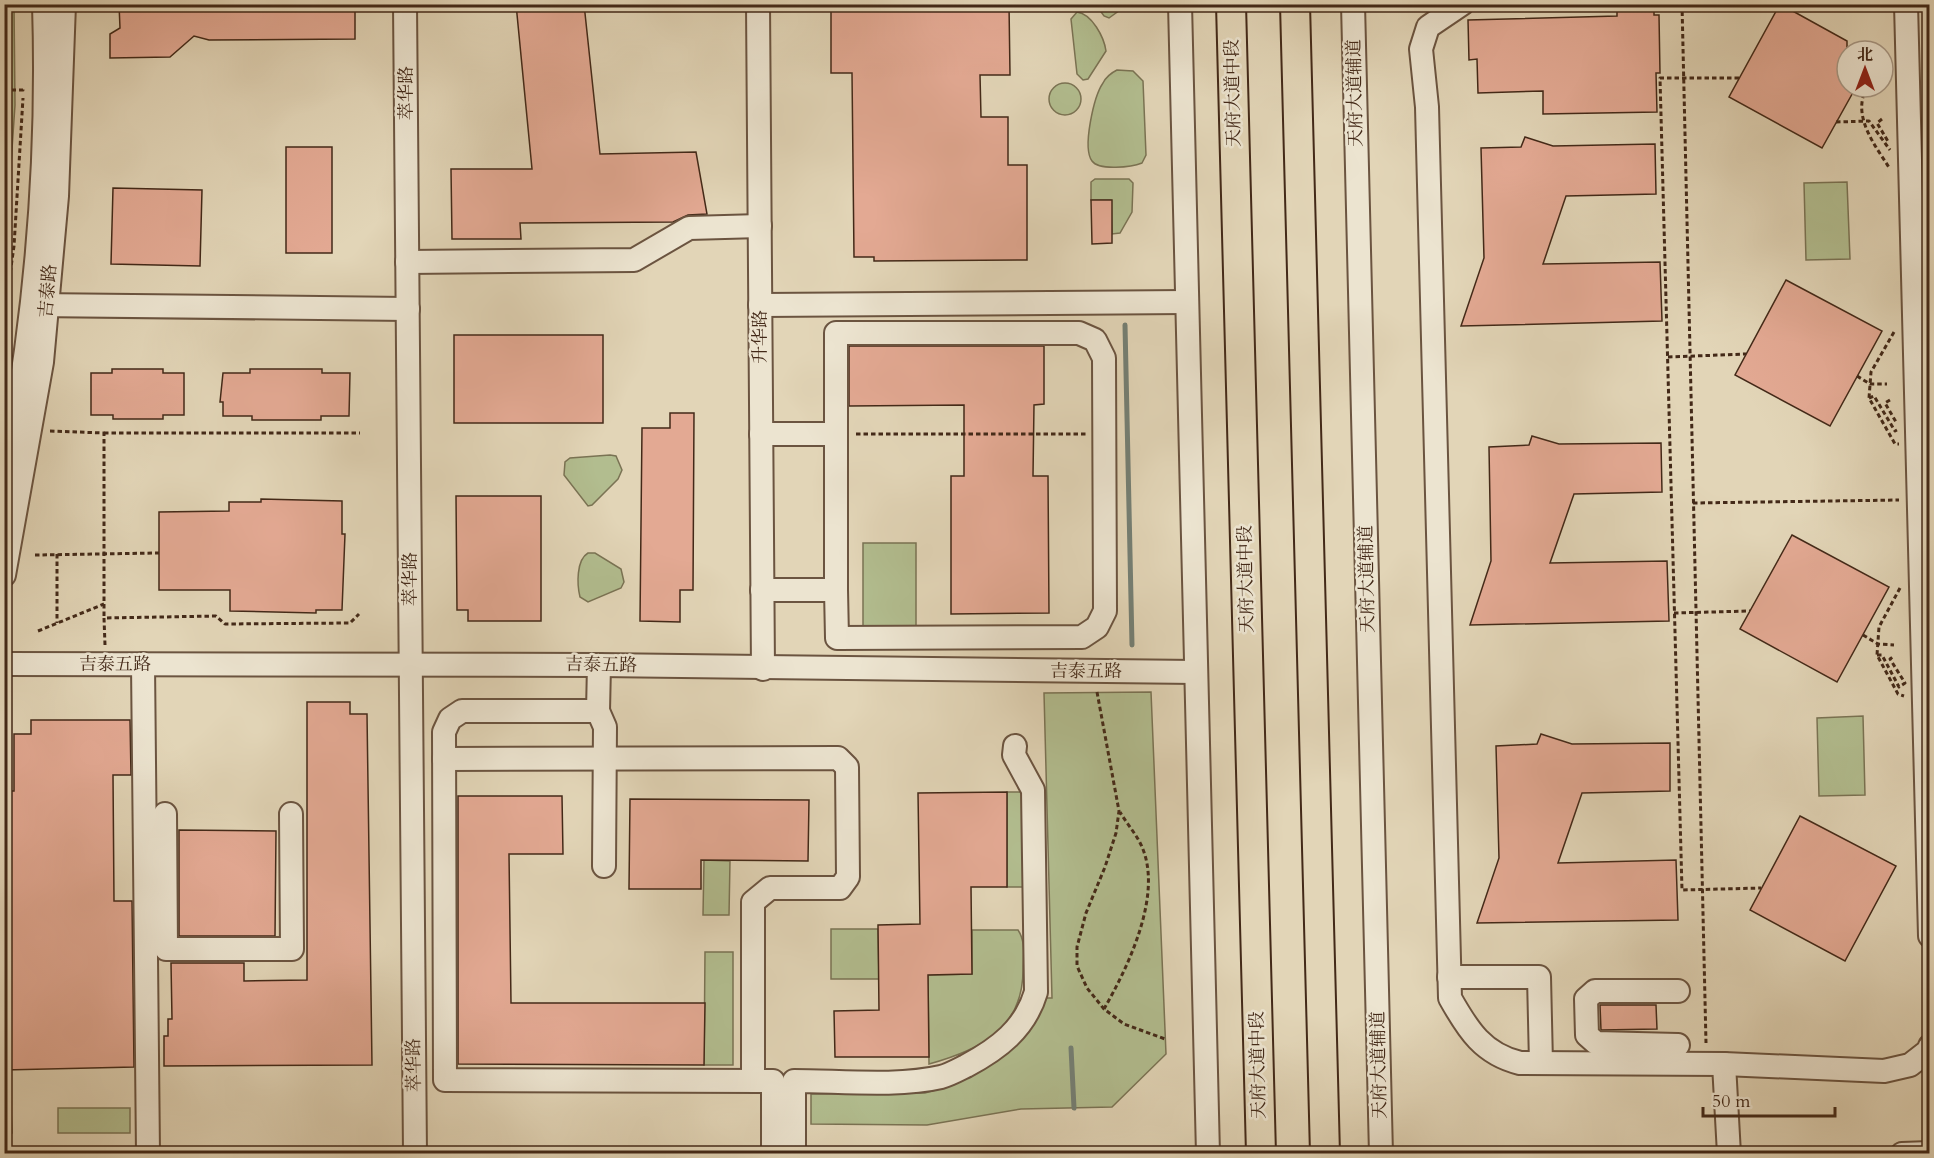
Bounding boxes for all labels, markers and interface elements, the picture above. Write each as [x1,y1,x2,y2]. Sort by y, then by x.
street label: 天府大道中段 [1220,39,1246,147]
street label: 天府大道辅道 [1342,39,1368,147]
north arrow [1835,39,1895,99]
text: 北 [1857,44,1873,66]
street label: 萃华路 [394,66,419,120]
street label: 吉泰路 [33,263,63,319]
street label: 升华路 [748,310,773,364]
street label: 天府大道中段 [1233,525,1259,633]
street label: 天府大道辅道 [1354,525,1380,633]
street label: 萃华路 [398,552,423,606]
street label: 吉泰五路 [79,652,151,677]
street label: 吉泰五路 [565,652,637,678]
street label: 吉泰五路 [1050,659,1122,684]
street label: 天府大道中段 [1245,1011,1271,1119]
street label: 天府大道辅道 [1366,1011,1392,1119]
street label: 萃华路 [401,1038,427,1092]
scale bar [1703,1080,1835,1118]
text: 50 m [1712,1089,1751,1114]

